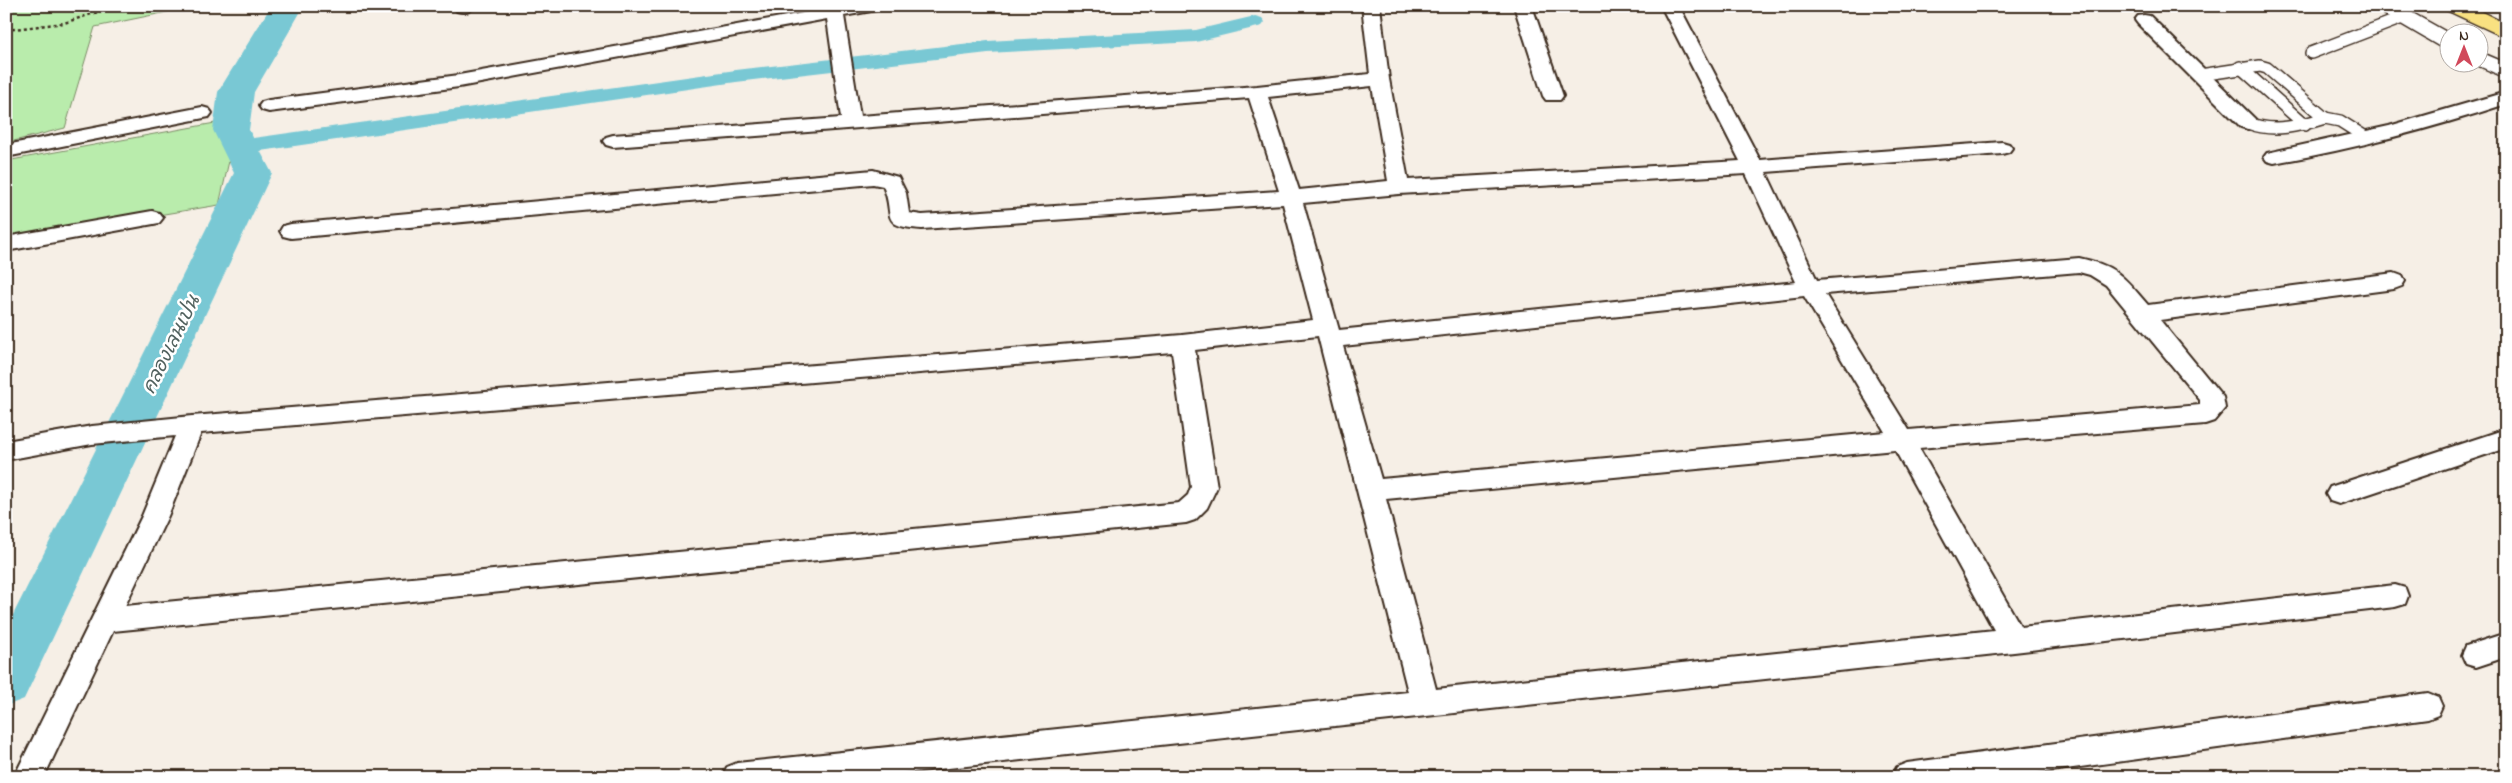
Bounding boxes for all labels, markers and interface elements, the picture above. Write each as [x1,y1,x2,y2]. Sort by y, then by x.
north arrow [2440,22,2490,72]
text: N [2459,26,2469,47]
water label: คลองเลนเปน [137,290,208,399]

